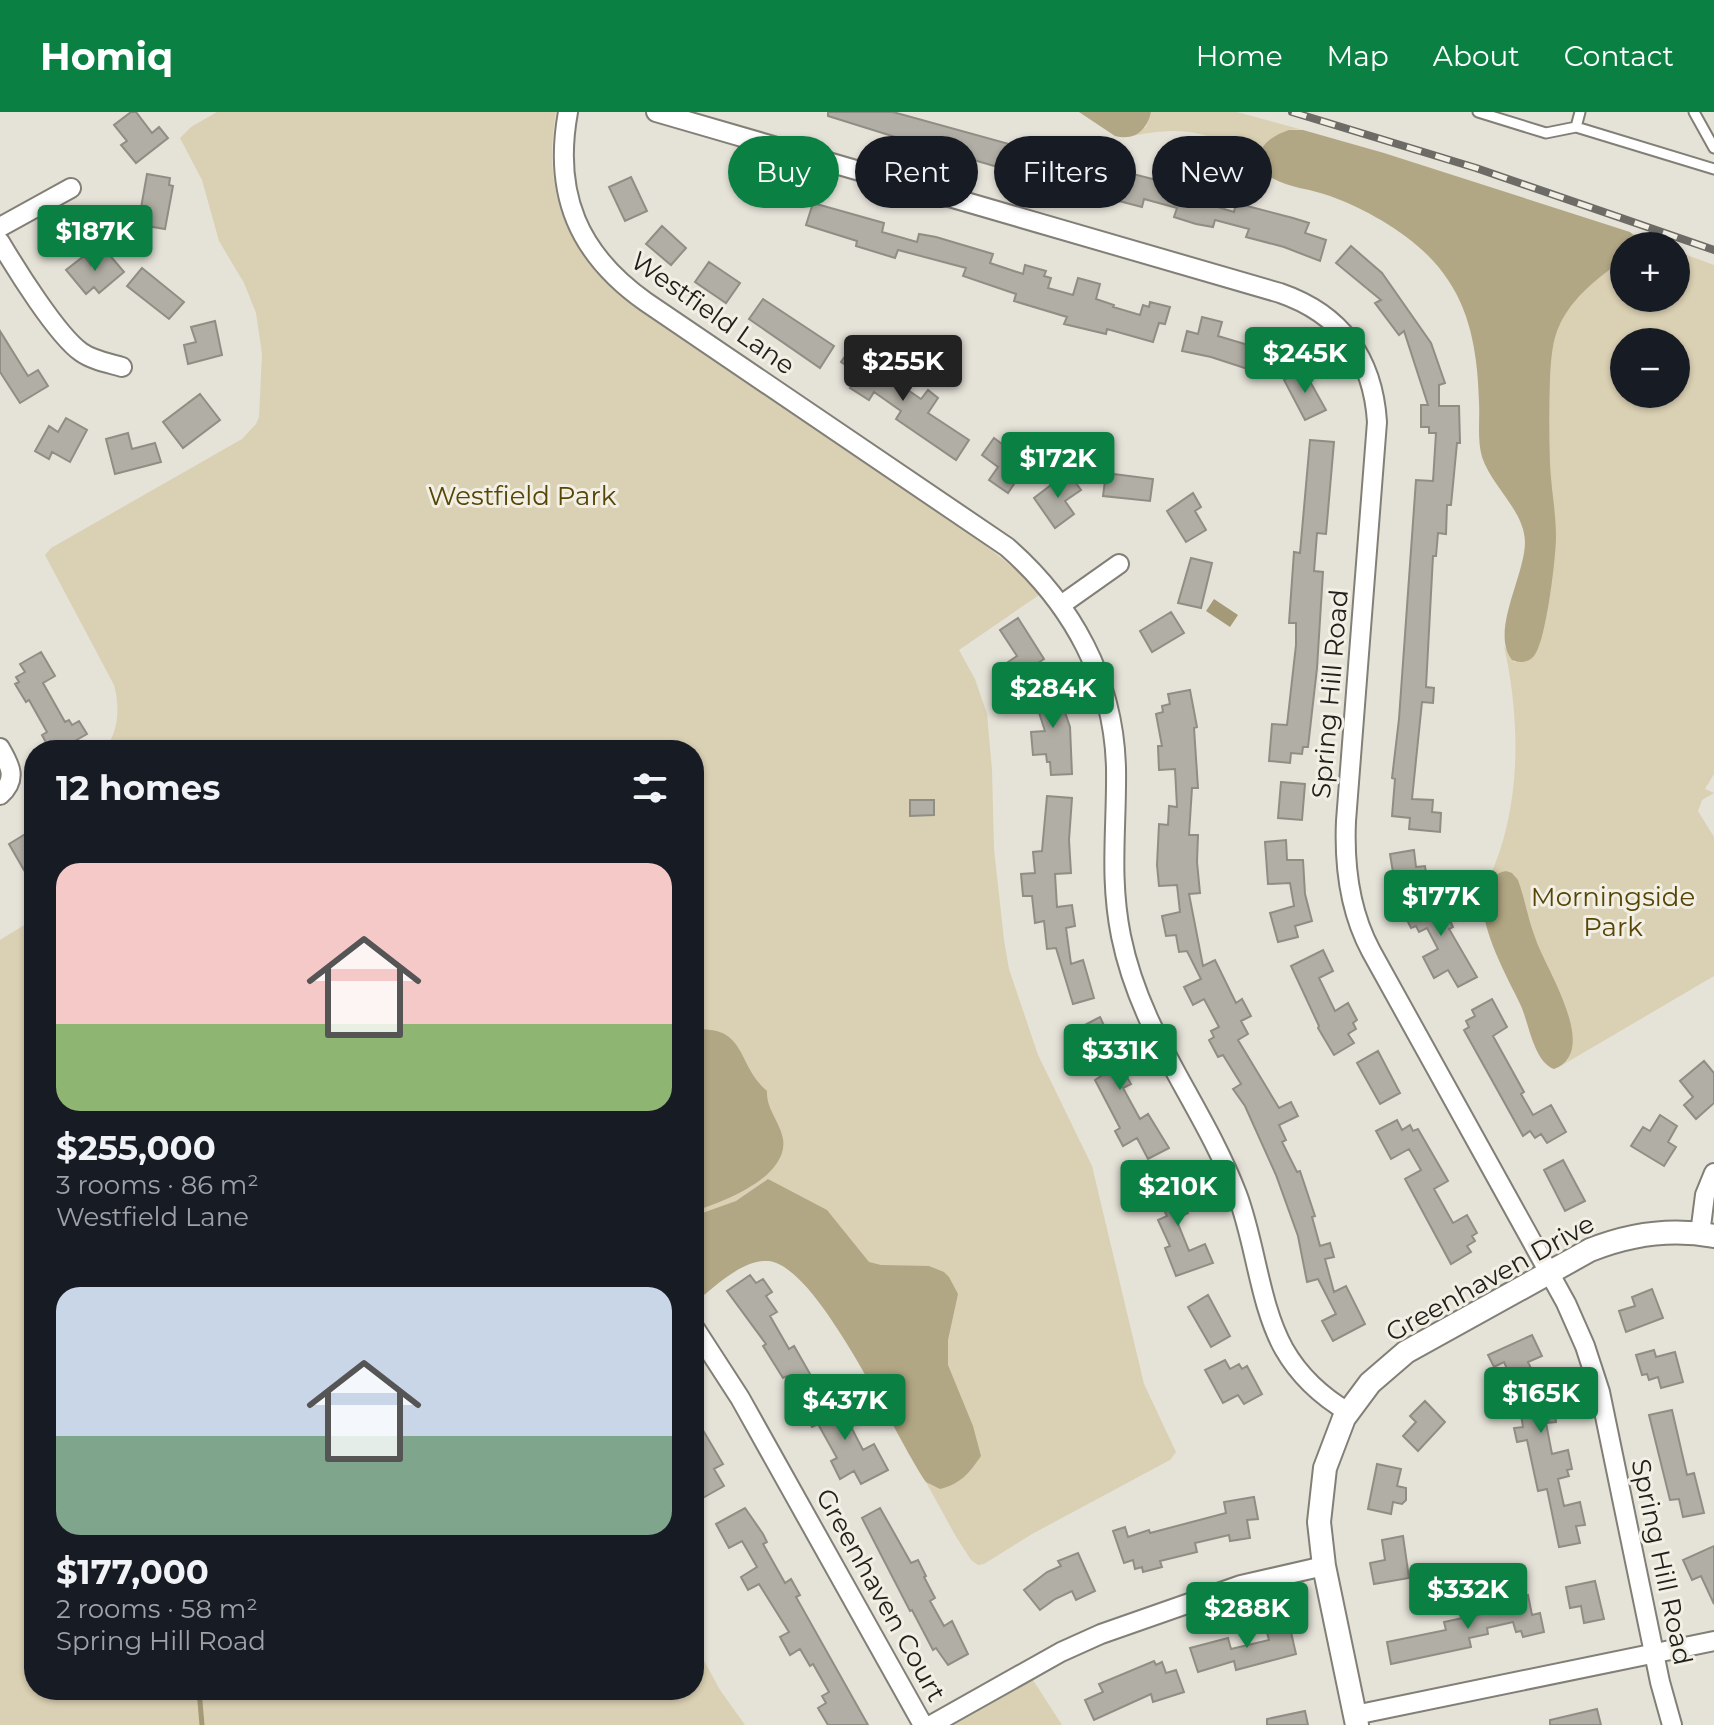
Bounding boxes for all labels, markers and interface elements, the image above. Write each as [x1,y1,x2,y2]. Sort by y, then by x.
text: Homiq [40,33,173,80]
text: Home [1196,39,1283,73]
text: Map [1327,39,1389,73]
text: About [1433,39,1520,73]
text: Contact [1564,39,1674,73]
chip: Buy [728,136,839,208]
chip: Rent [855,136,978,208]
chip: Filters [994,136,1136,208]
chip: New [1152,136,1272,208]
pin: $187K [39,205,151,273]
text: $187K [55,215,135,247]
map controls [1610,232,1690,408]
button: + [1610,232,1690,312]
street label: Westfield Lane [625,245,801,381]
pin: $245K [1249,327,1361,395]
button: − [1610,328,1690,408]
pin: $255K [847,335,959,403]
text: $245K [1263,337,1347,369]
text: $255K [862,345,944,377]
pin: $172K [1002,432,1114,500]
text: $172K [1019,442,1097,474]
park label: Westfield Park [428,480,617,512]
street label: Spring Hill Road [1305,588,1355,800]
pin: $284K [997,662,1109,730]
text: $284K [1010,672,1096,704]
icon: filters [628,766,672,810]
text: 12 homes [56,767,220,809]
pin: $177K [1385,870,1497,938]
text: $177K [1402,880,1480,912]
park label: Morningside Park [1531,881,1695,943]
icon: home [292,915,436,1059]
pin: $331K [1064,1024,1176,1092]
text: $331K [1082,1034,1158,1066]
text: $255,000 [56,1127,216,1169]
pin: $210K [1122,1160,1234,1228]
text: 3 rooms · 86 m² [56,1169,259,1201]
text: $210K [1138,1170,1218,1202]
text: Westfield Lane [56,1201,249,1233]
street label: Greenhaven Drive [1380,1207,1600,1349]
icon: home [292,1339,436,1483]
pin: $165K [1485,1367,1597,1435]
pin: $437K [789,1374,901,1442]
text: $165K [1502,1377,1580,1409]
text: $437K [802,1384,888,1416]
street label: Spring Hill Road [1625,1456,1699,1668]
street label: Greenhaven Court [809,1483,953,1707]
text: $177,000 [56,1551,209,1593]
pin: $332K [1412,1563,1524,1631]
text: $332K [1427,1573,1509,1605]
pin: $288K [1191,1582,1303,1650]
text: $288K [1204,1592,1290,1624]
text: 2 rooms · 58 m² [56,1593,258,1625]
text: Spring Hill Road [56,1625,266,1657]

